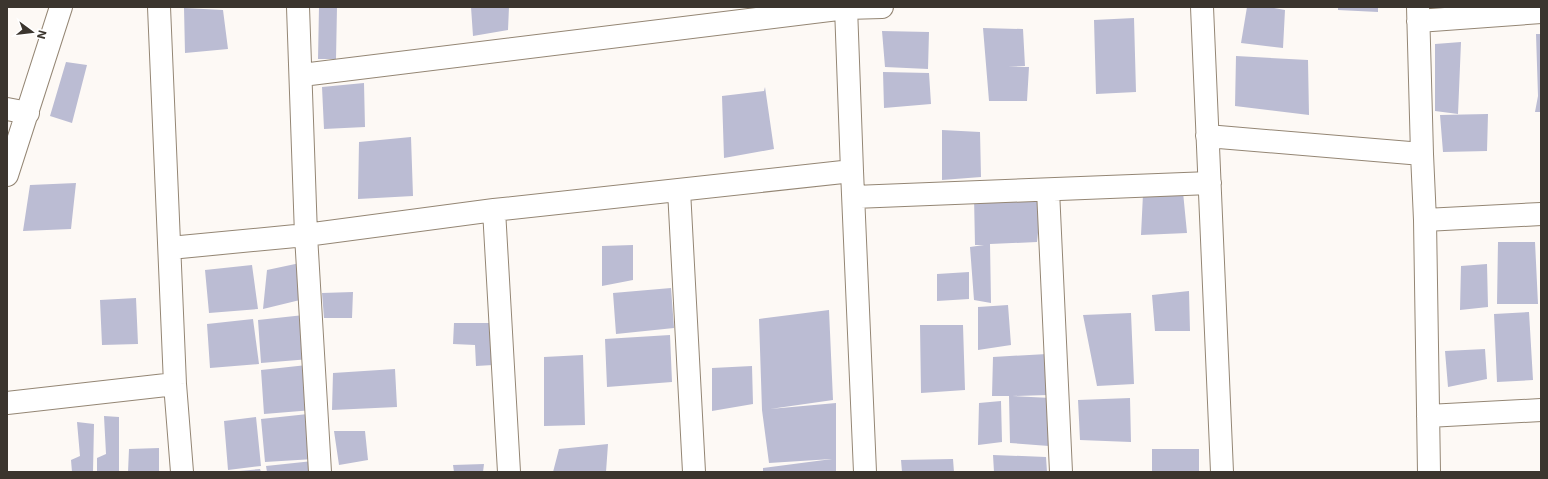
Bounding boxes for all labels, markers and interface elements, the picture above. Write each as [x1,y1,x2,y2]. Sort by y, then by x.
north arrow [12,12,52,52]
text: N [34,29,50,40]

